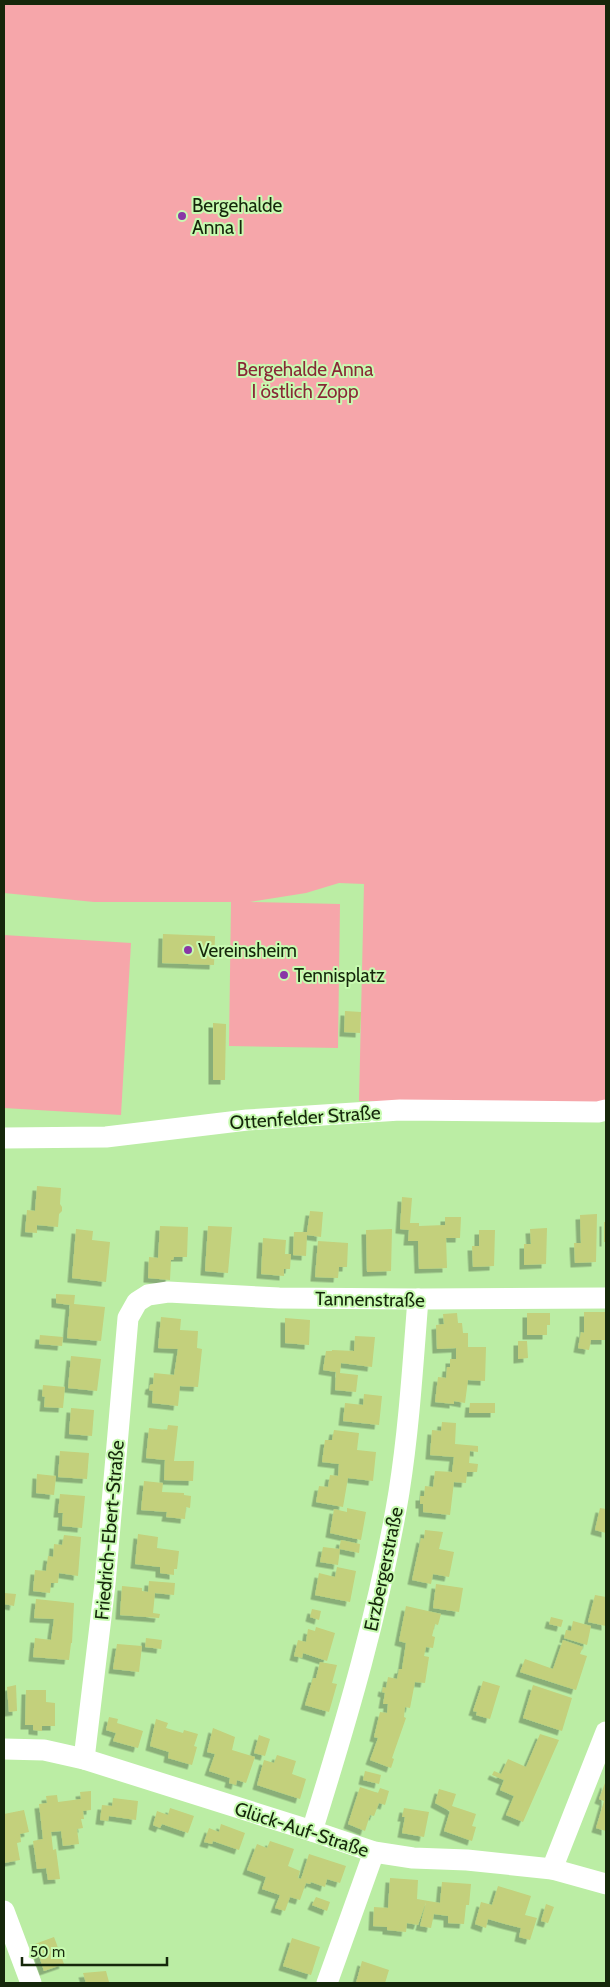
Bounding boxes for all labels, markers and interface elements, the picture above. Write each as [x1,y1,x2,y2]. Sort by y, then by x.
place label: Bergehalde Anna I [192,194,283,239]
marker: Bergehalde Anna I [176,210,188,222]
park label: Bergehalde Anna I östlich Zopp [237,358,373,403]
place label: Vereinsheim [198,939,297,962]
marker: Vereinsheim [182,944,194,956]
place label: Tennisplatz [294,964,385,987]
marker: Tennisplatz [278,969,290,981]
street label: Ottenfelder Straße [229,1101,382,1134]
street label: Tannenstraße [315,1287,425,1312]
street label: Friedrich-Ebert-Straße [90,1439,129,1621]
street label: Erzbergerstraße [359,1505,408,1633]
street label: Glück-Auf-Straße [232,1797,372,1862]
scale bar [22,1934,168,1966]
text: 50 m [30,1943,65,1961]

